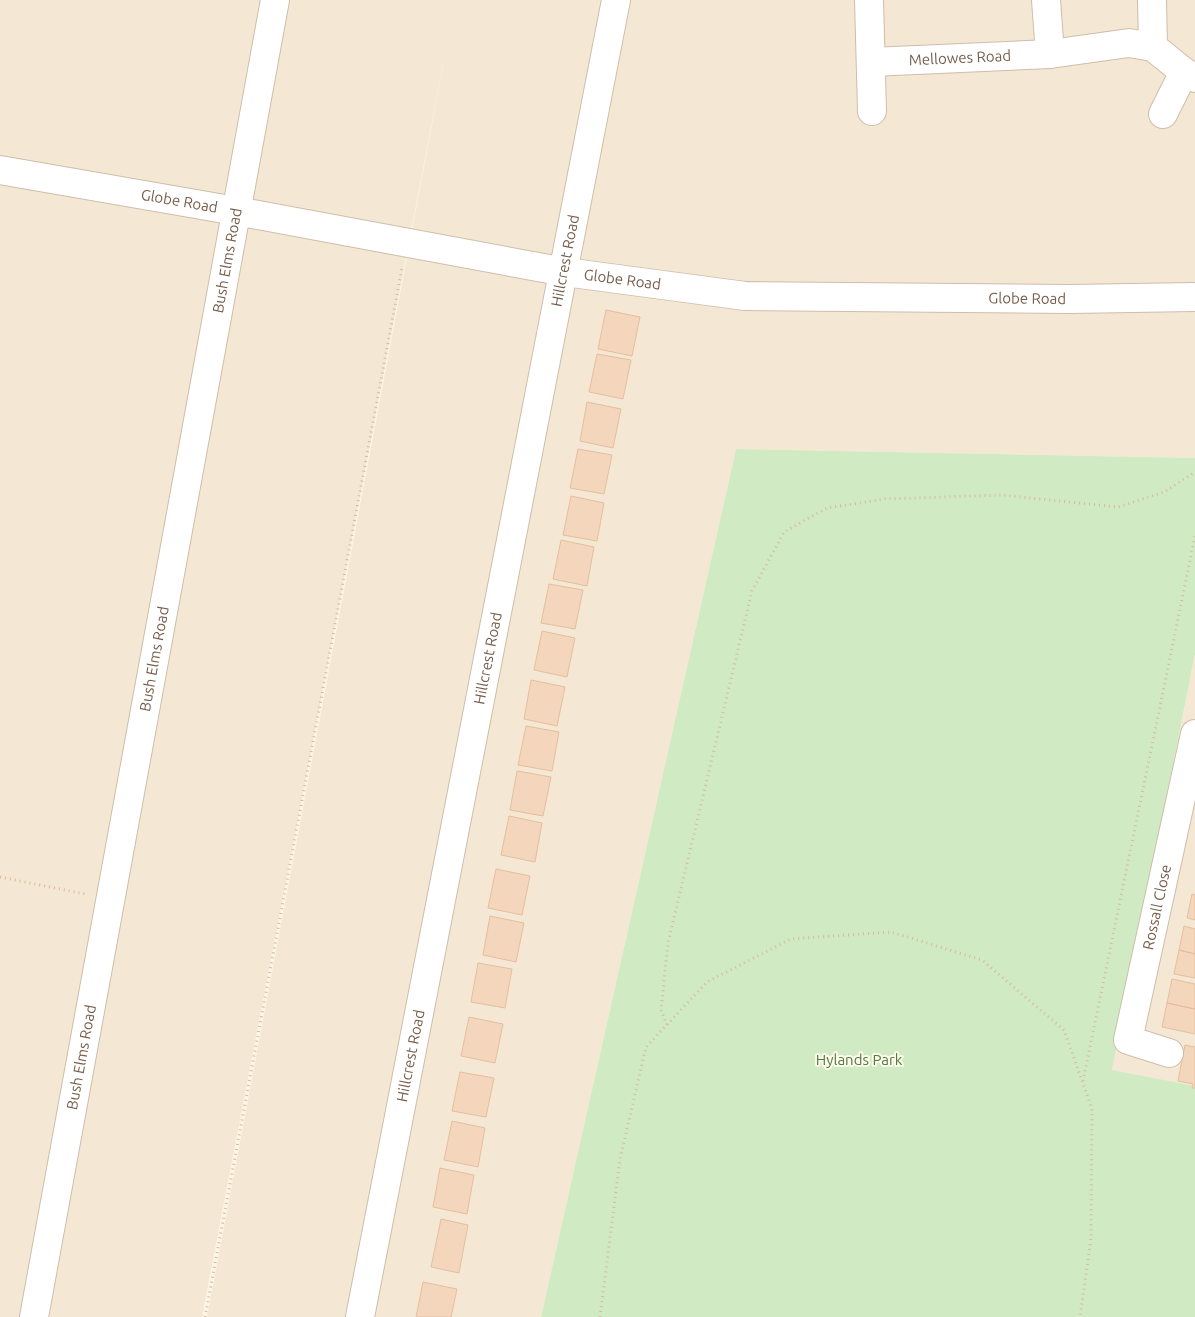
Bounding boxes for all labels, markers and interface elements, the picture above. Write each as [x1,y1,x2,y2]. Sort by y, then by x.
street label: Mellowes Road [908,47,1011,68]
street label: Globe Road [140,186,219,216]
street label: Bush Elms Road [209,207,245,314]
street label: Hillcrest Road [548,213,582,308]
street label: Globe Road [583,266,662,293]
street label: Globe Road [988,289,1066,307]
street label: Bush Elms Road [136,605,172,713]
street label: Hillcrest Road [470,611,505,706]
street label: Rossall Close [1139,863,1174,951]
street label: Bush Elms Road [63,1003,99,1111]
street label: Hillcrest Road [393,1008,428,1103]
park label: Hylands Park [816,1051,903,1068]

